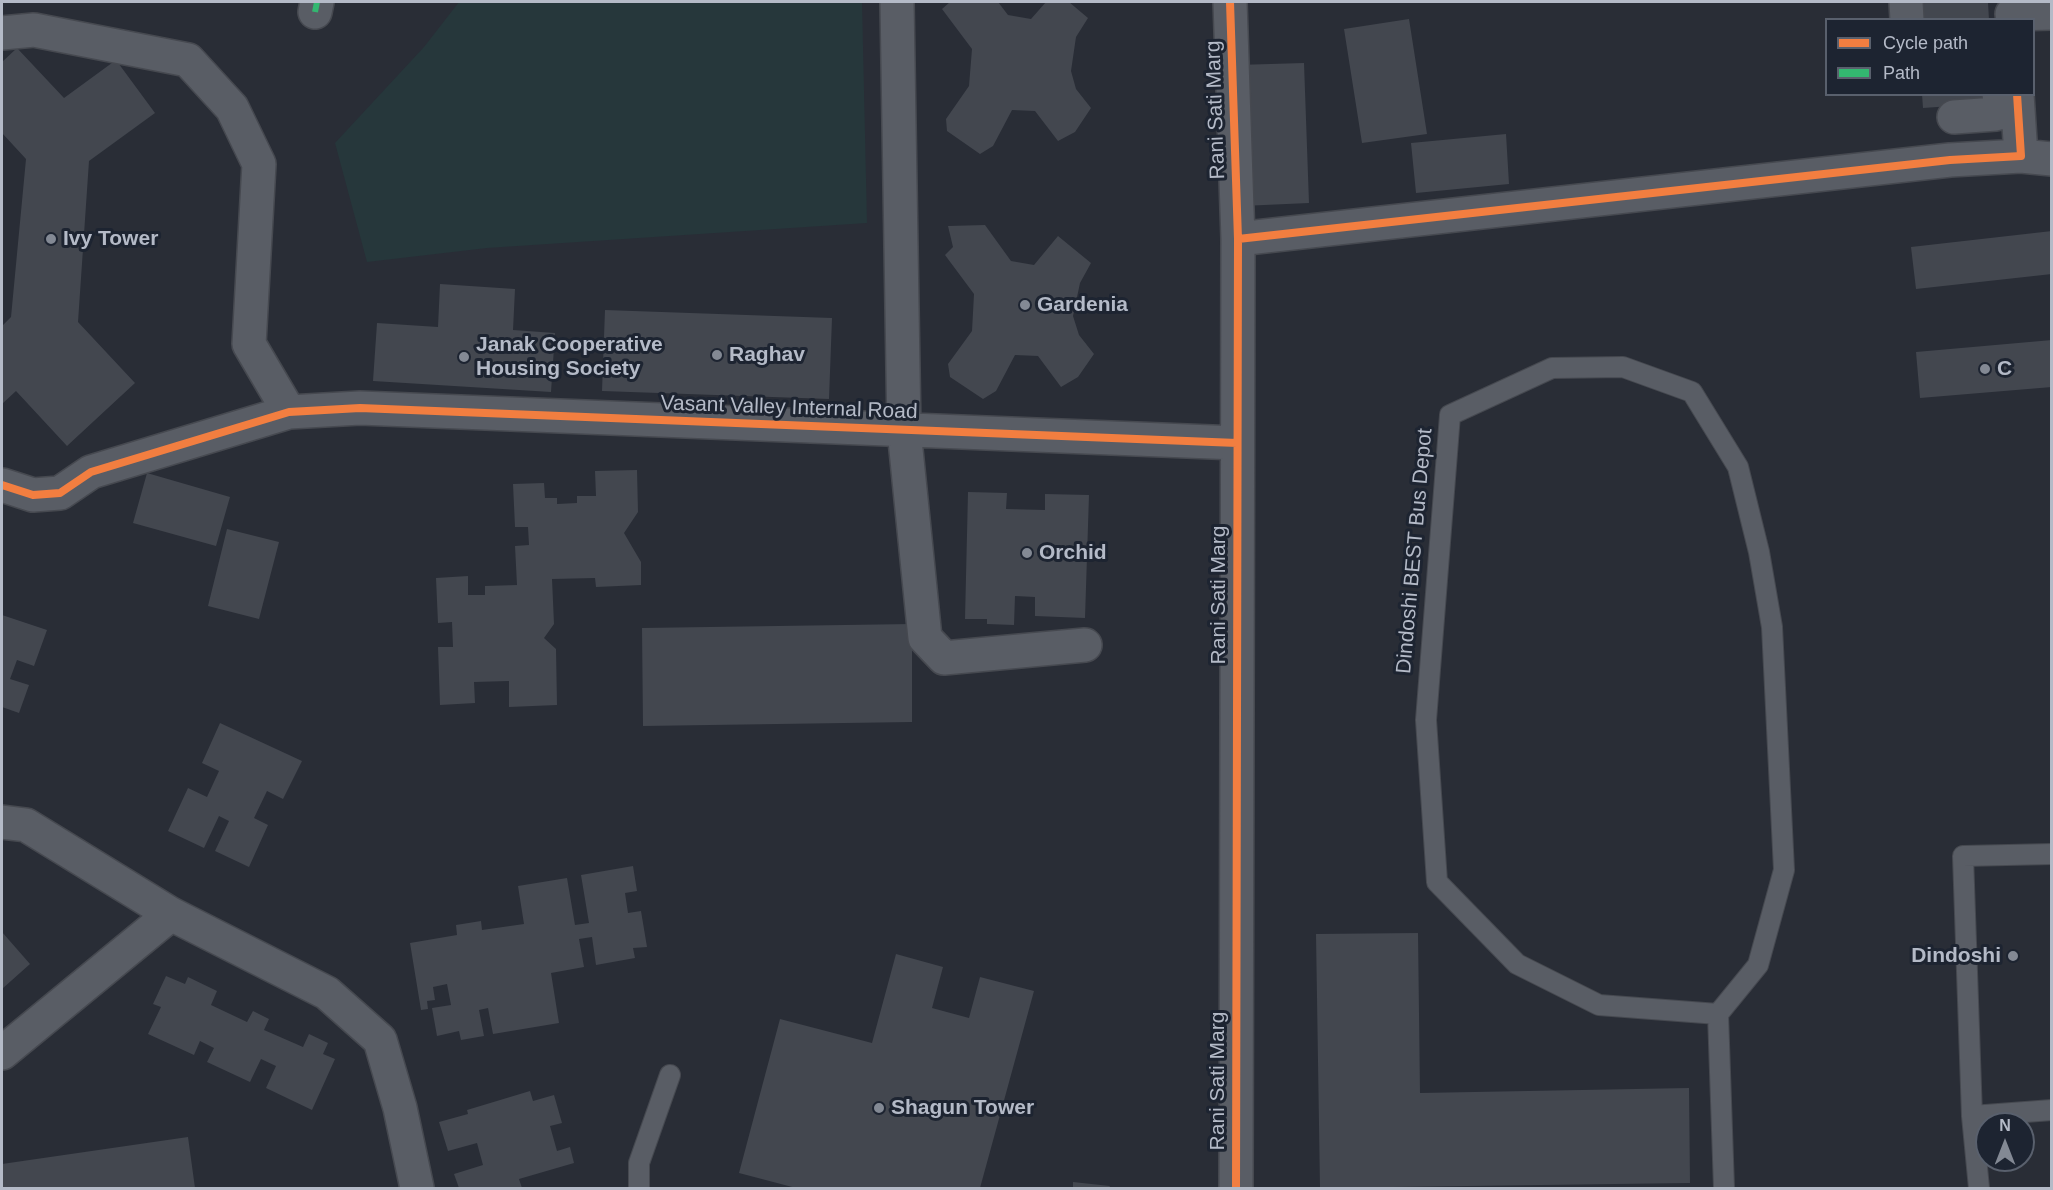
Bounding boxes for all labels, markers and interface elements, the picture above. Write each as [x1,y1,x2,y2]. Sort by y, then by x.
legend [1825,18,2035,96]
text: Cycle path [1883,33,1968,53]
street label: Rani Sati Marg [1201,40,1231,180]
text: Path [1883,63,1920,83]
place label: Ivy Tower [63,226,158,252]
marker: Ivy Tower [44,232,58,246]
place label: Gardenia [1037,292,1128,318]
marker: Gardenia [1018,298,1032,312]
place label: Janak Cooperative Housing Society [476,332,663,382]
place label: Raghav [729,342,805,368]
marker: Raghav [710,348,724,362]
marker: Janak Cooperative Housing Society [457,350,471,364]
place label: C [1997,356,2012,382]
marker: C [1978,362,1992,376]
street label: Vasant Valley Internal Road [660,391,918,425]
street label: Dindoshi BEST Bus Depot [1392,427,1438,675]
street label: Rani Sati Marg [1206,526,1232,664]
place label: Orchid [1039,540,1107,566]
marker: Orchid [1020,546,1034,560]
place label: Dindoshi [1911,943,2001,969]
marker: Dindoshi [2006,949,2020,963]
street label: Rani Sati Marg [1205,1012,1231,1150]
place label: Shagun Tower [891,1095,1034,1121]
marker: Shagun Tower [872,1101,886,1115]
north arrow [1975,1112,2035,1172]
text: N [1999,1117,2011,1134]

